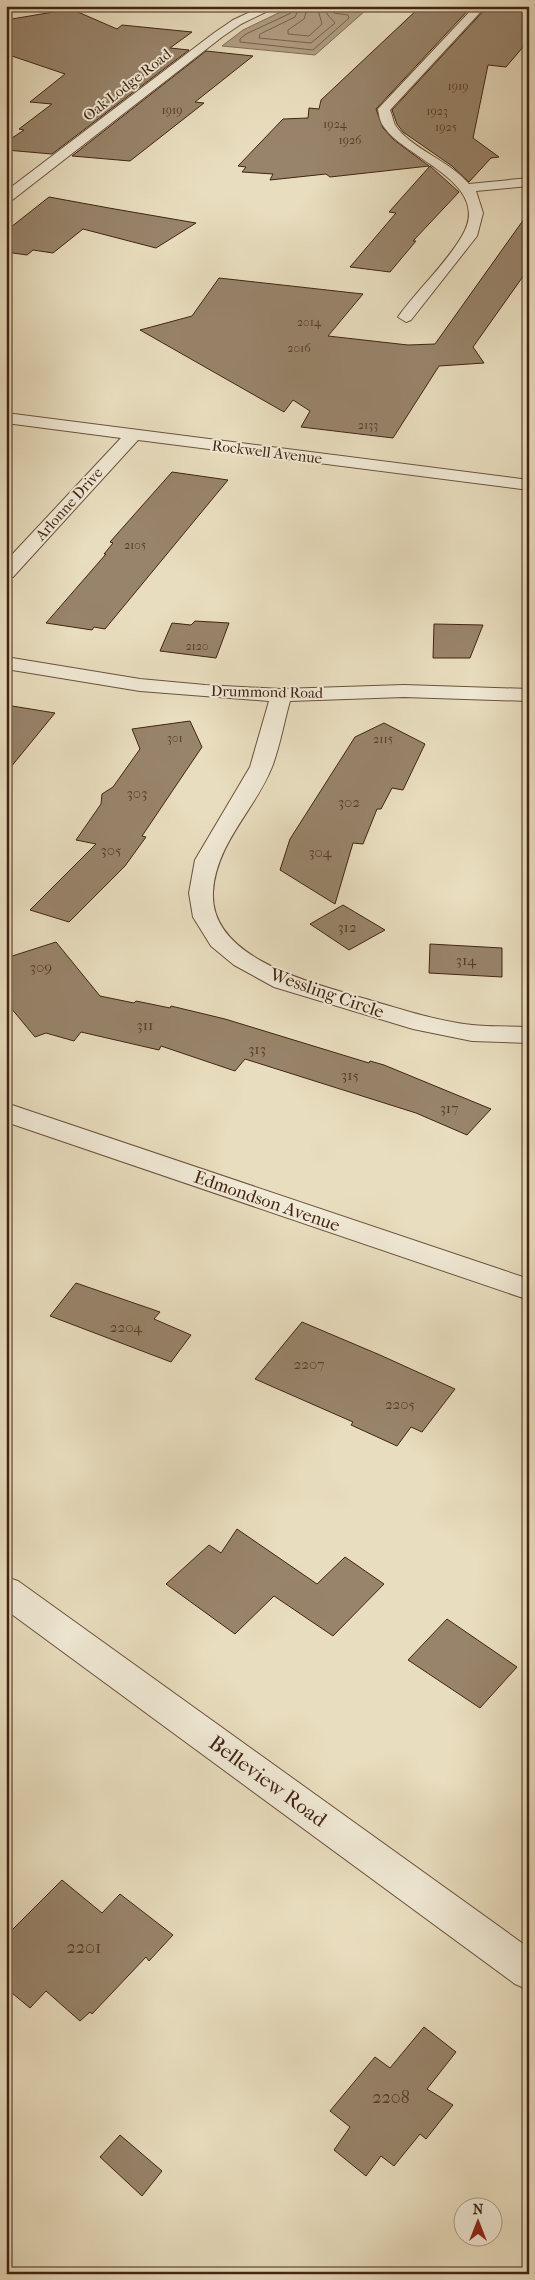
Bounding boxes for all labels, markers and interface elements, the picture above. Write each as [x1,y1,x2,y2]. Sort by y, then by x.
street label: Oak Lodge Road [79,45,175,125]
house number: 1919 [447,79,469,93]
house number: 1919 [161,103,183,117]
house number: 1923 [426,104,448,118]
house number: 1924 [323,117,348,131]
house number: 1925 [435,120,457,134]
house number: 1926 [338,133,362,147]
house number: 2014 [297,315,322,329]
house number: 2016 [287,341,311,355]
house number: 2133 [358,418,378,432]
street label: Rockwell Avenue [211,436,324,468]
street label: Arlonne Drive [31,463,107,545]
house number: 2105 [124,538,146,552]
house number: 2120 [185,639,209,653]
street label: Drummond Road [211,682,324,702]
house number: 301 [167,731,183,745]
house number: 2115 [373,732,393,746]
house number: 303 [127,784,147,802]
house number: 302 [338,793,360,811]
house number: 305 [101,841,121,859]
house number: 304 [308,843,333,861]
house number: 312 [337,918,357,936]
house number: 314 [456,951,477,969]
house number: 309 [30,958,52,976]
street label: Wessling Circle [266,964,387,1023]
house number: 311 [137,1016,153,1034]
house number: 313 [248,1040,266,1058]
house number: 315 [341,1066,359,1084]
house number: 317 [440,1099,458,1117]
street label: Edmondson Avenue [191,1167,343,1236]
house number: 2204 [110,1318,143,1336]
house number: 2207 [294,1355,324,1373]
house number: 2205 [385,1395,415,1413]
street label: Belleview Road [205,1730,332,1832]
house number: 2201 [67,1937,101,1958]
house number: 2208 [372,2087,410,2108]
north arrow [452,2198,502,2248]
text: N [473,2201,484,2218]

